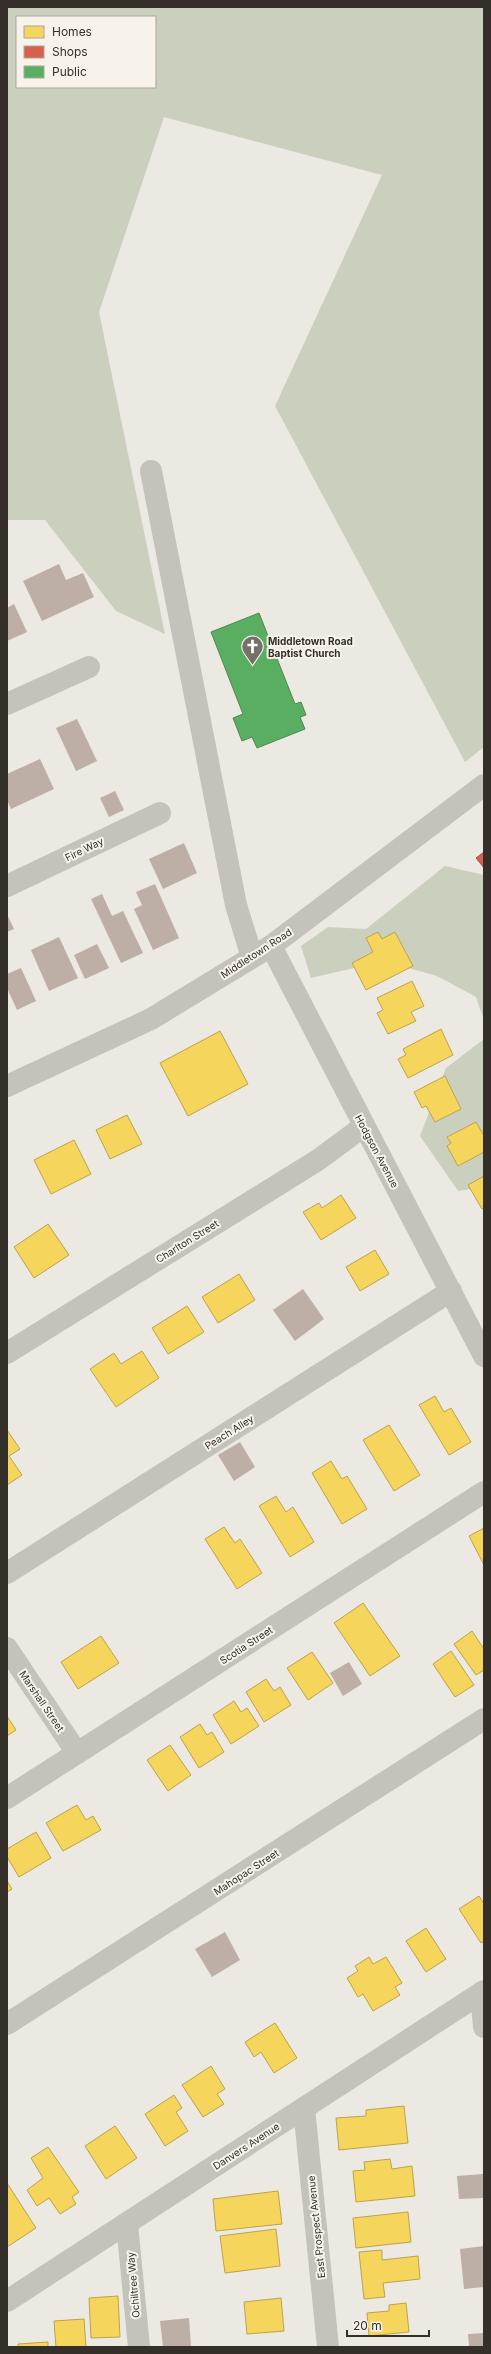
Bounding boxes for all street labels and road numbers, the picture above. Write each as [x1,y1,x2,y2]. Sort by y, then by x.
street label: Fire Way [63,834,105,863]
street label: Middletown Road [218,926,294,980]
street label: Hodgson Avenue [353,1113,401,1190]
street label: Charlton Street [154,1217,221,1265]
street label: Peach Alley [202,1412,256,1452]
street label: Scotia Street [217,1623,275,1666]
street label: Marshall Street [17,1668,67,1734]
street label: Mahopac Street [211,1846,281,1897]
street label: Danvers Avenue [211,2120,282,2172]
street label: East Prospect Avenue [305,2175,327,2279]
street label: Ochiltree Way [124,2251,142,2318]

